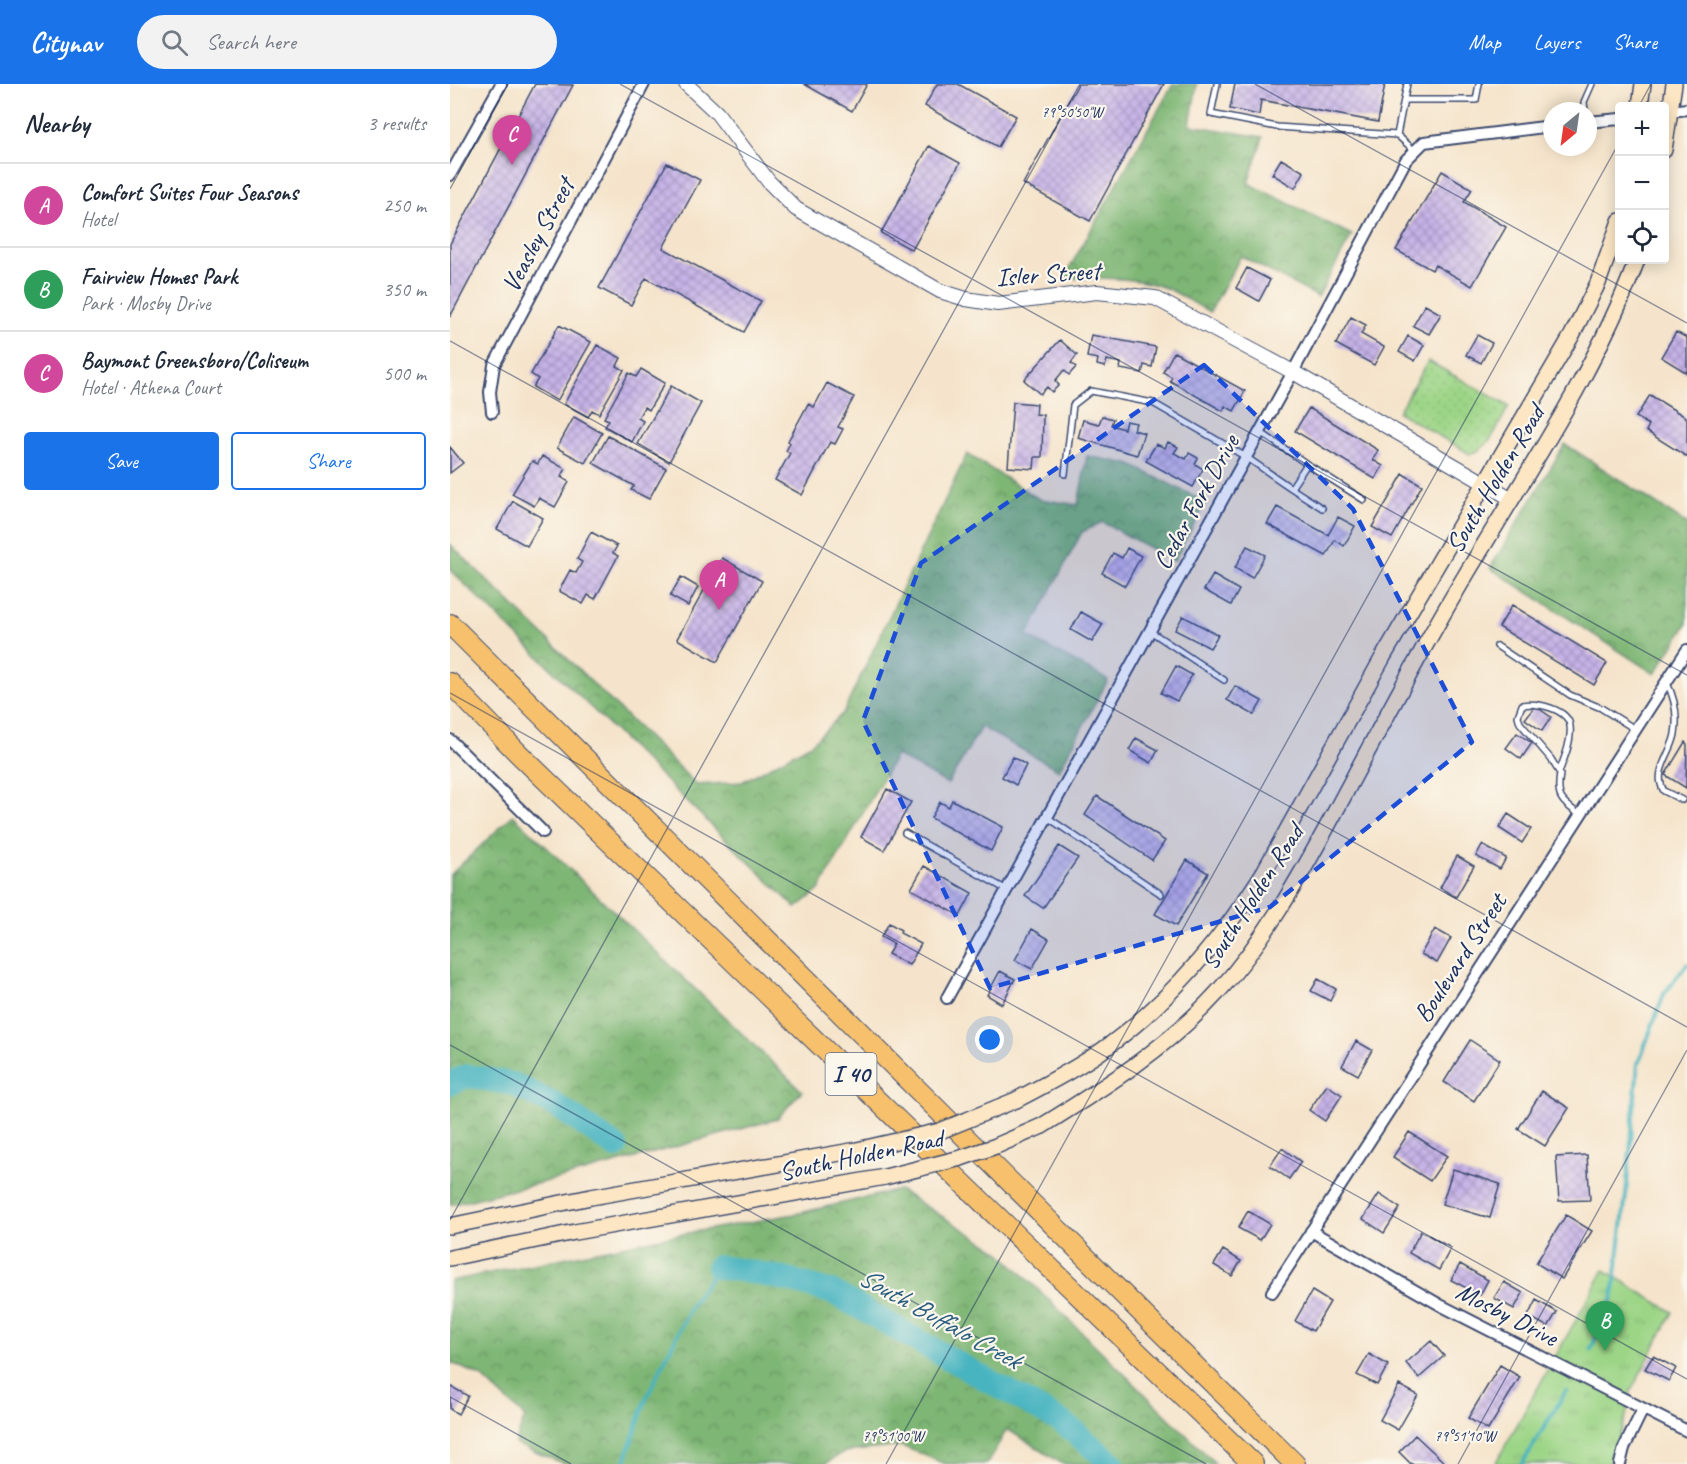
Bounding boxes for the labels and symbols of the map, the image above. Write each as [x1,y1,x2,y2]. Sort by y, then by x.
north arrow [1543,102,1597,156]
text: 79°50'50"W [1042,103,1106,122]
pin: C [492,116,532,165]
street label: Veasley Street [494,169,583,298]
street label: Isler Street [995,254,1104,294]
street label: South Holden Road [1438,396,1554,559]
street label: Cedar Fork Drive [1145,427,1247,575]
pin: A [700,560,738,610]
street label: South Holden Road [1193,815,1313,976]
street label: Boulevard Street [1406,885,1515,1029]
your location [975,1025,1004,1054]
road number: I 40 [826,1053,876,1095]
street label: South Holden Road [776,1121,950,1188]
water label: South Buffalo Creek [853,1260,1030,1378]
street label: Mosby Drive [1451,1274,1565,1354]
pin: B [1586,1302,1624,1351]
text: 79°51'00"W [863,1427,927,1446]
text: 79°51'10"W [1435,1427,1499,1446]

